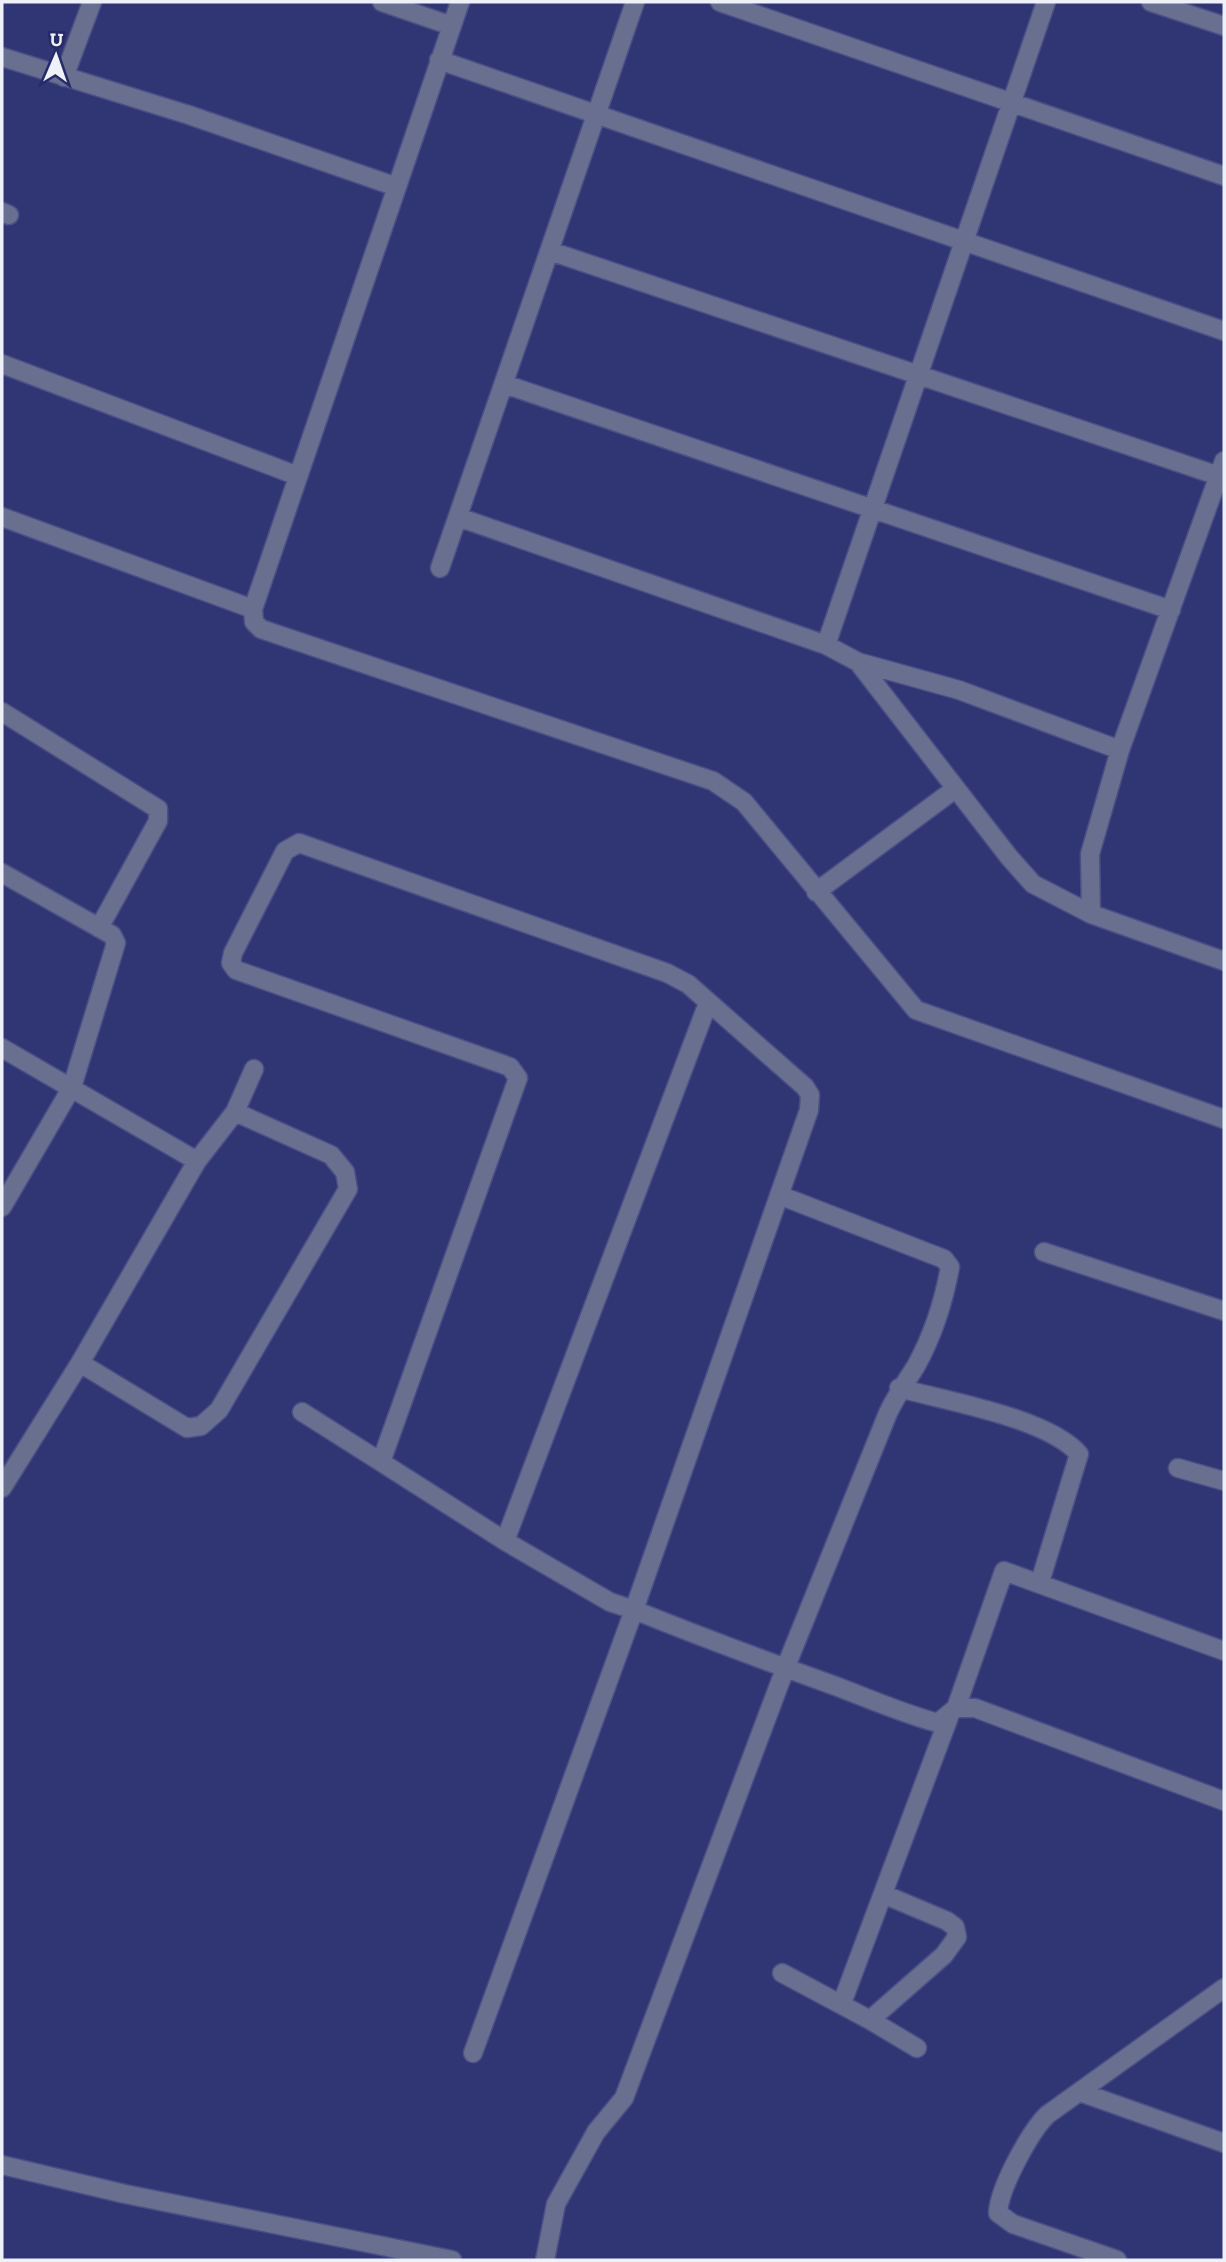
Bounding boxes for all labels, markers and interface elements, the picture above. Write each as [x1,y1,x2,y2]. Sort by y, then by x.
north arrow [21,21,91,91]
text: U [49,28,64,51]

